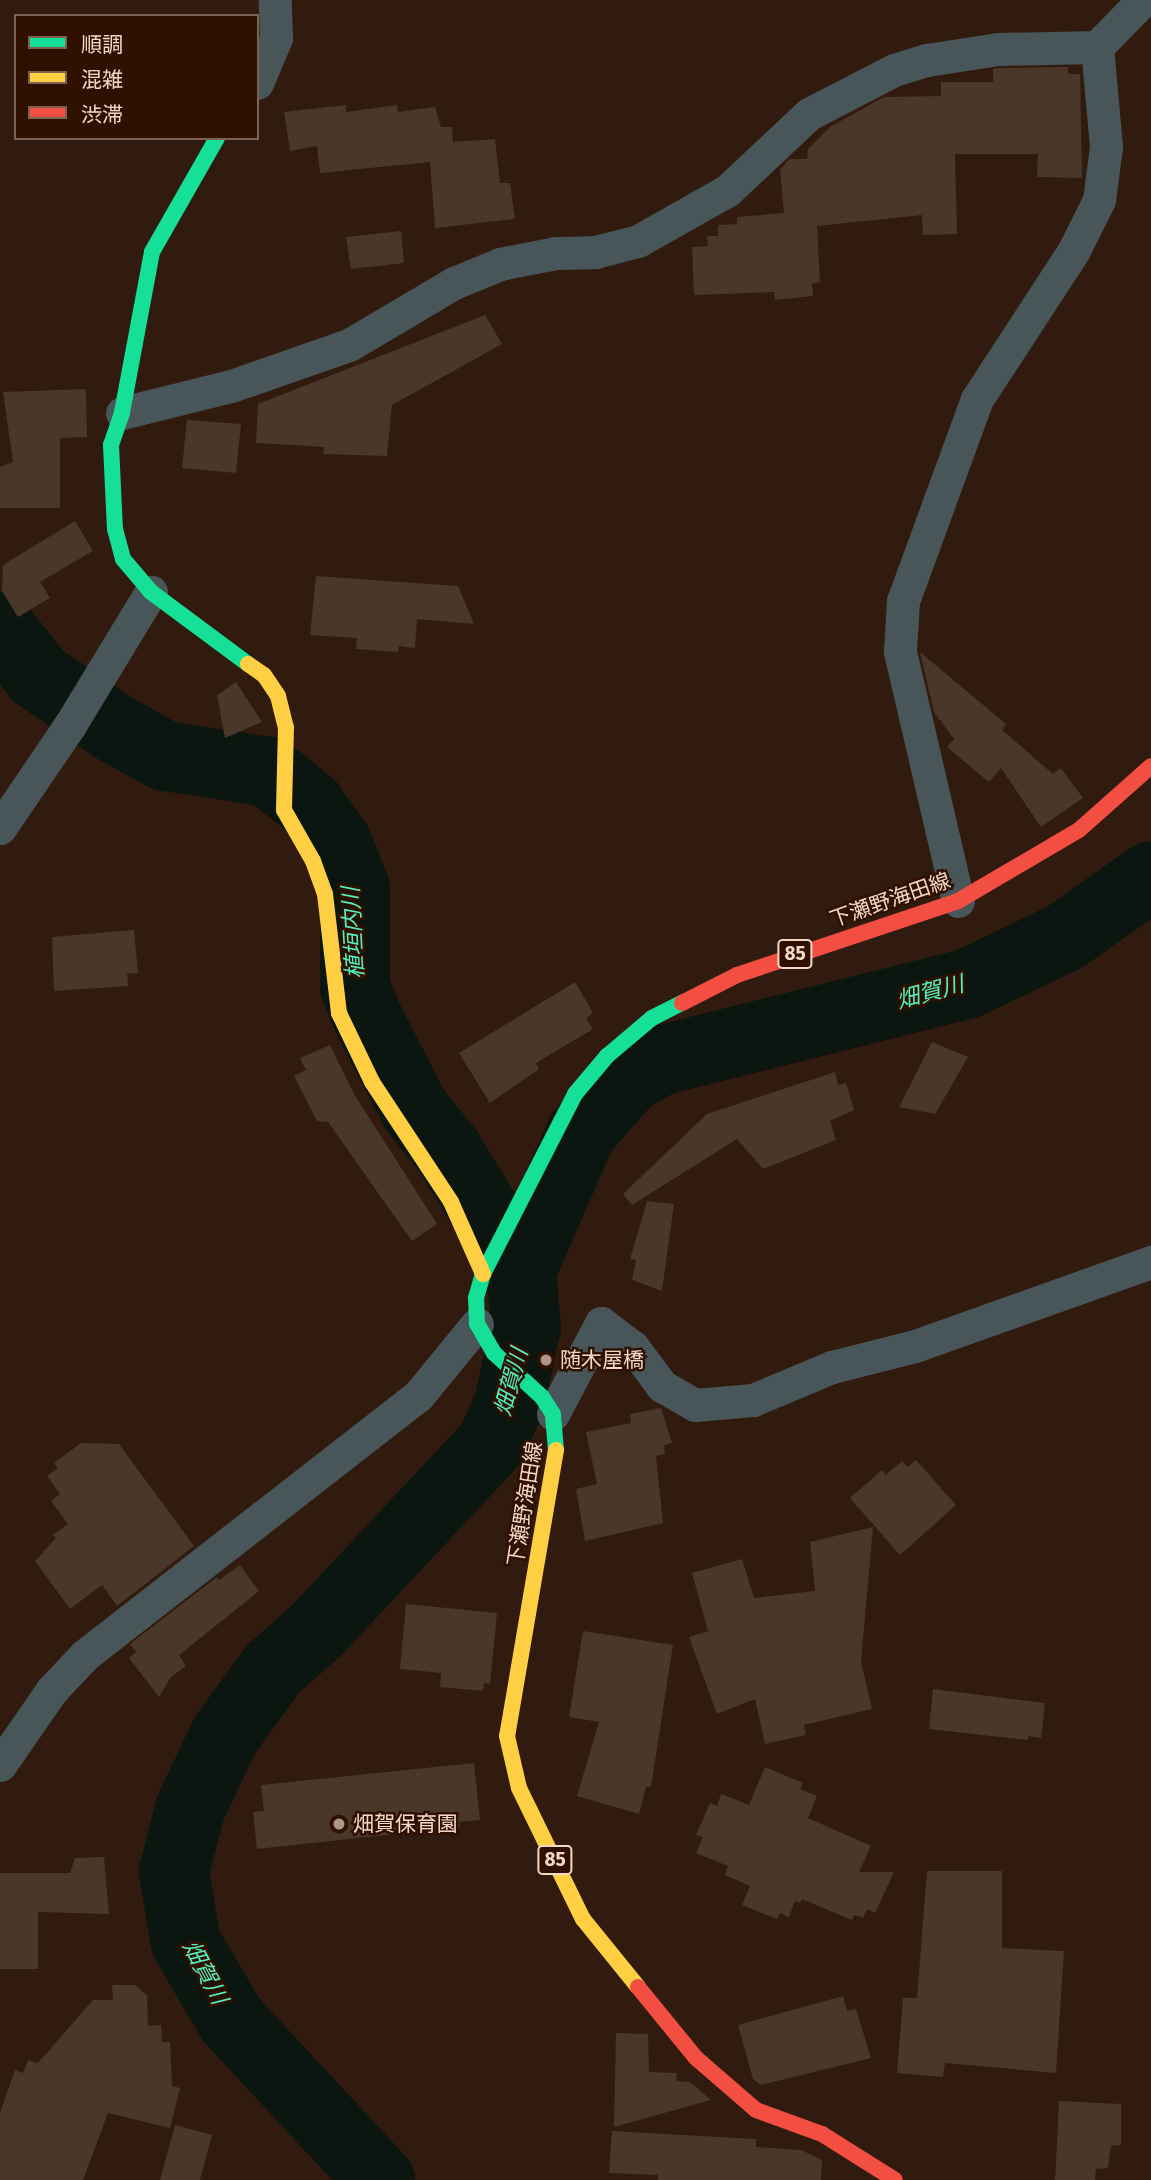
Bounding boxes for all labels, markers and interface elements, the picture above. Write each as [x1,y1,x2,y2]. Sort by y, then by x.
legend [14,14,259,140]
text: 順調 [81,32,123,58]
text: 混雑 [81,67,123,93]
text: 渋滞 [81,102,123,128]
street label: 下瀬野海田線 [826,868,954,932]
water label: 植垣内川 [337,886,369,980]
road number: 85 [776,938,814,970]
water label: 畑賀川 [893,970,967,1014]
water label: 畑賀川 [489,1345,533,1419]
place label: 随木屋橋 [560,1347,644,1373]
marker: 随木屋橋 [538,1352,554,1368]
street label: 下瀬野海田線 [503,1440,547,1568]
place label: 畑賀保育園 [353,1811,458,1837]
marker: 畑賀保育園 [331,1816,347,1832]
road number: 85 [536,1844,574,1876]
water label: 畑賀川 [177,1935,233,2009]

